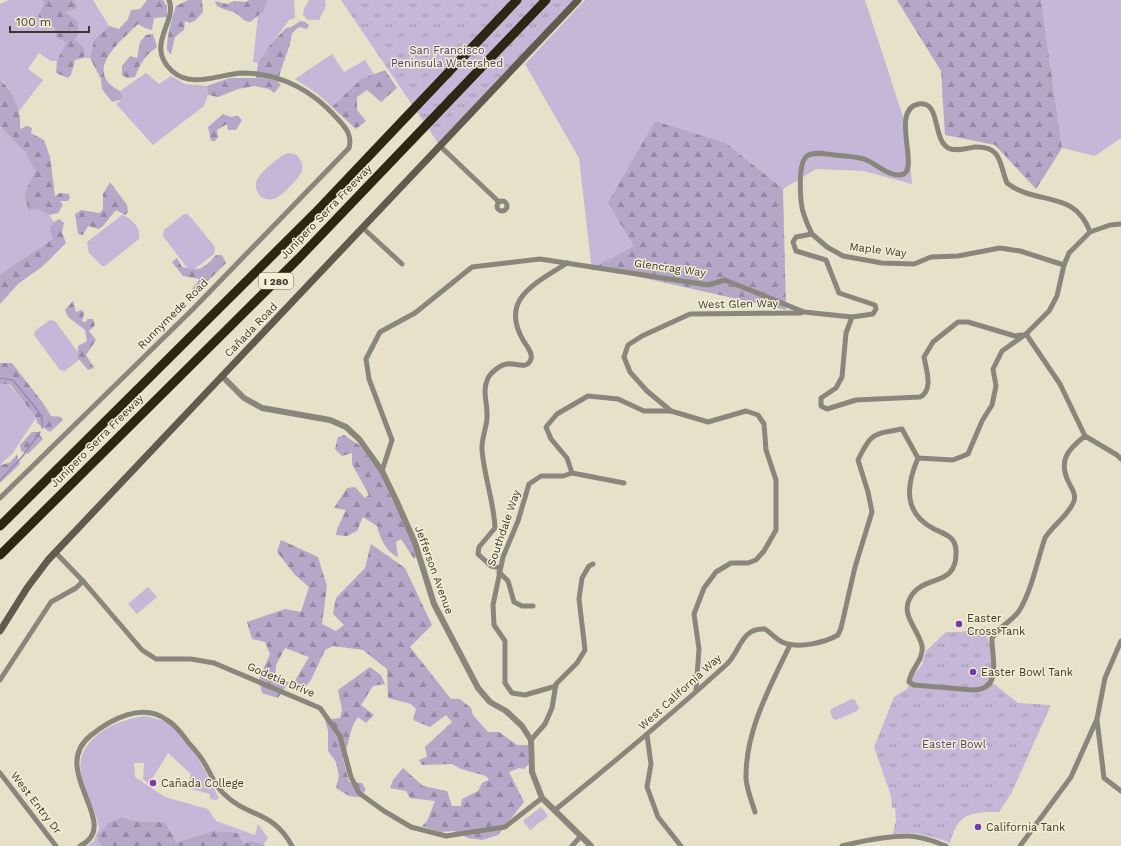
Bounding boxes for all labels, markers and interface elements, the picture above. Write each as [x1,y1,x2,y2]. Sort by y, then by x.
scale bar [10,8,89,34]
text: 100 m [16,15,51,29]
park label: San Francisco Peninsula Watershed [391,44,503,70]
street label: Junipero Serra Freeway [277,162,375,262]
street label: Maple Way [849,240,908,260]
street label: Glencrag Way [633,257,707,280]
road number: I 280 [259,273,293,289]
street label: Runnymede Road [135,276,211,352]
street label: West Glen Way [698,297,779,311]
street label: Cañada Road [222,300,280,360]
street label: Junipero Serra Freeway [48,392,146,490]
street label: Southdale Way [485,488,523,568]
street label: Jefferson Avenue [412,524,456,616]
place label: Easter Cross Tank [967,612,1025,638]
marker: Easter Cross Tank [954,619,964,629]
street label: West California Way [636,651,724,733]
street label: Godetia Drive [245,660,317,700]
place label: Easter Bowl Tank [981,666,1073,679]
marker: Easter Bowl Tank [968,667,978,677]
park label: Easter Bowl [922,738,987,751]
street label: West Entry Dr [8,769,65,837]
place label: Cañada College [161,777,244,790]
marker: Cañada College [148,778,158,788]
place label: California Tank [986,821,1065,834]
marker: California Tank [973,822,983,832]

